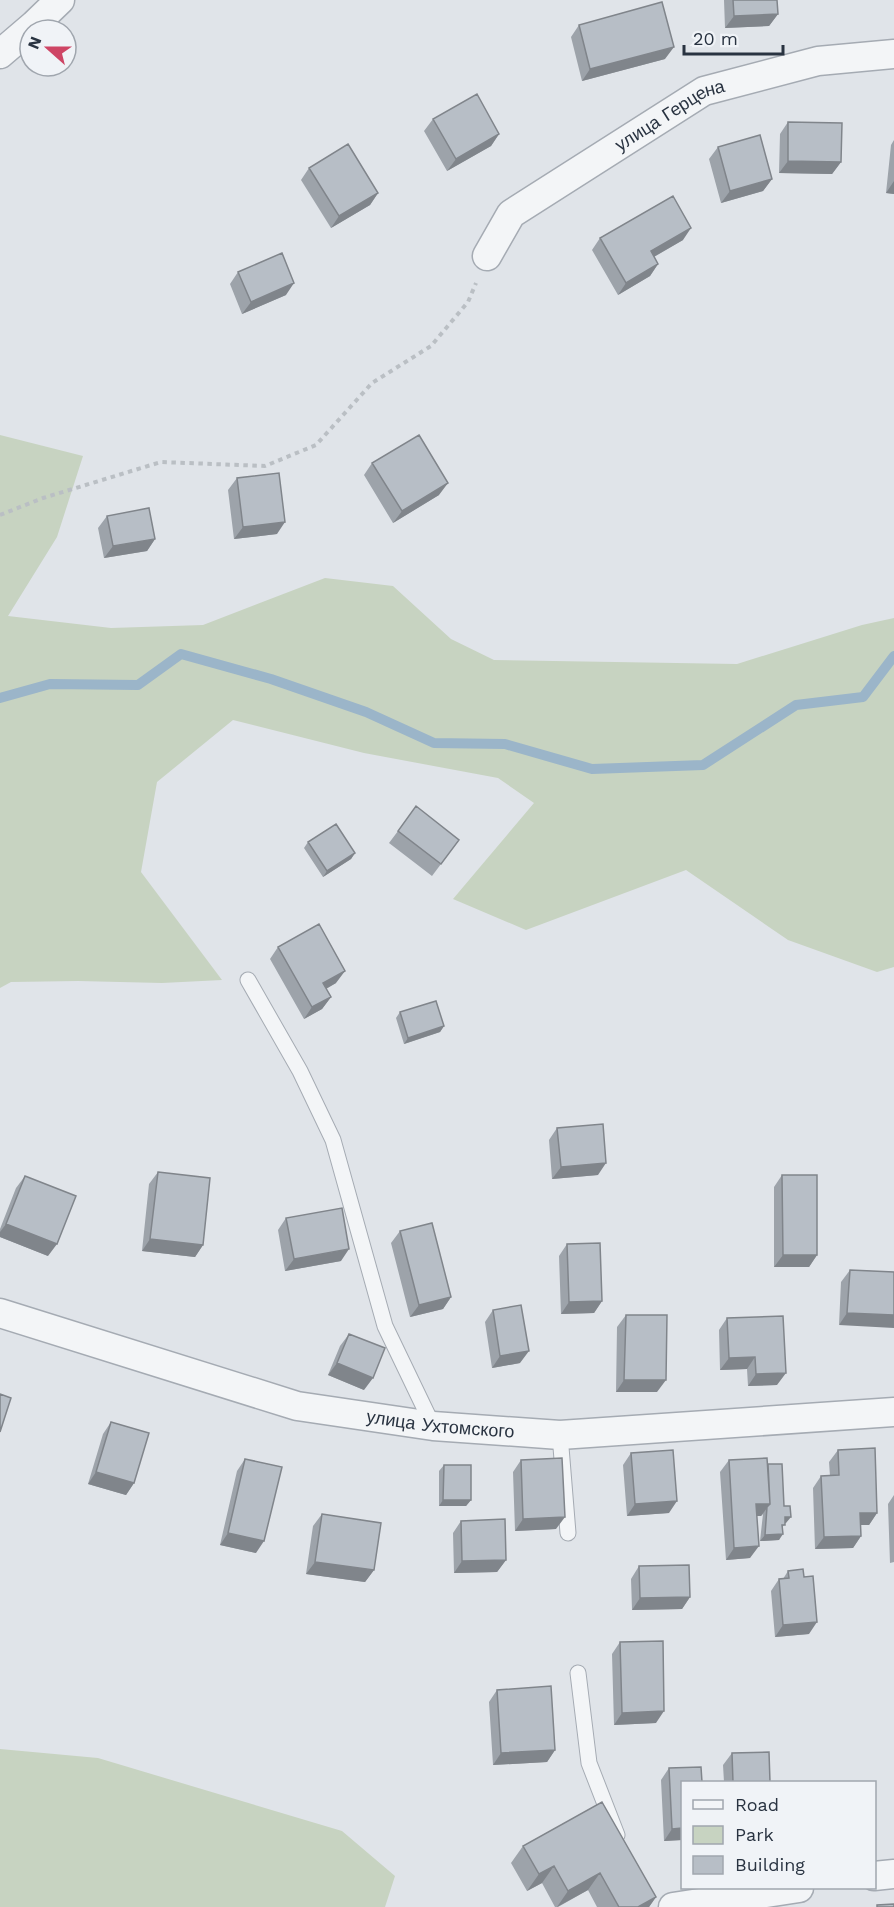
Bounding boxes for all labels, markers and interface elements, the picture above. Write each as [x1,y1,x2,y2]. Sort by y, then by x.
north arrow [18,18,78,78]
scale bar [684,18,783,56]
text: 20 m [693,28,738,49]
text: N [23,34,45,52]
street label: улица Герцена [611,75,728,155]
street label: улица Ухтомского [365,1405,515,1442]
legend [681,1781,876,1889]
text: Road [735,1794,779,1815]
text: Park [735,1824,774,1845]
text: Building [735,1854,805,1875]

